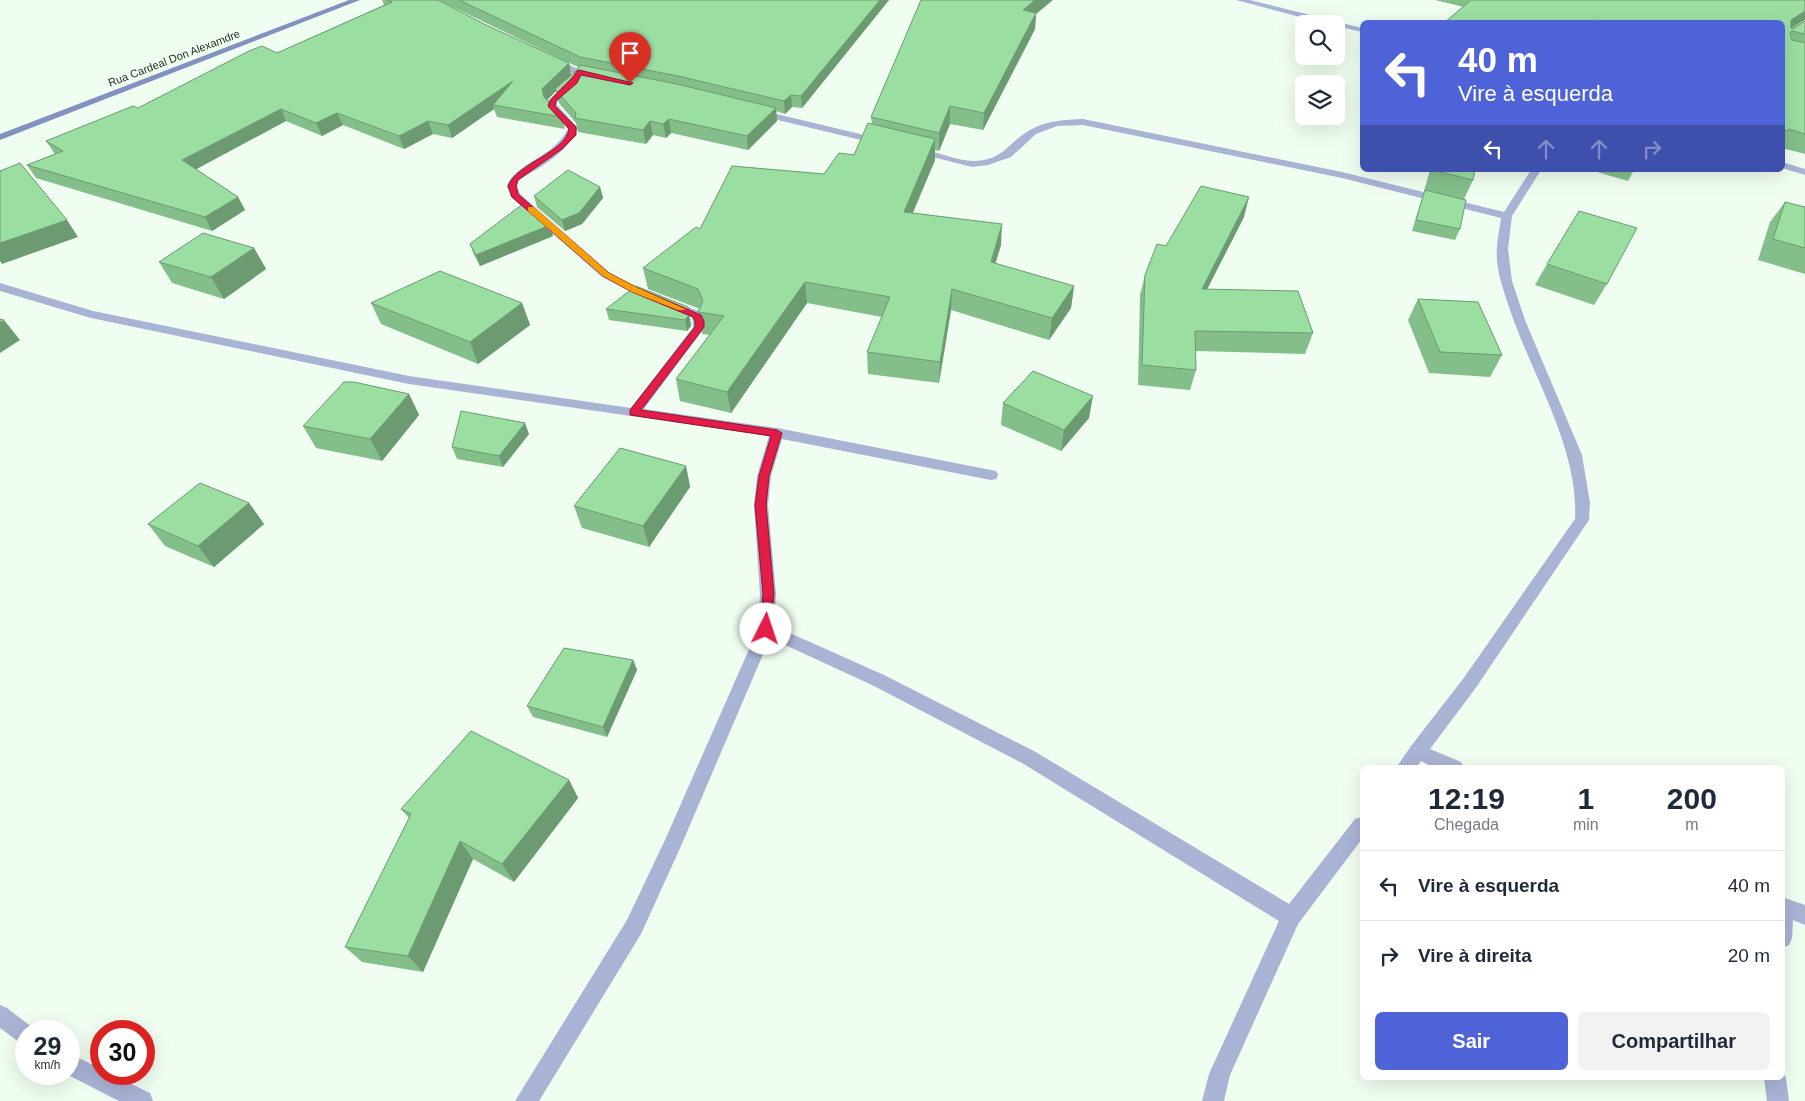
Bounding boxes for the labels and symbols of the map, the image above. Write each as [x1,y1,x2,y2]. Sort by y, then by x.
street label: Rua Cardeal Don Alexamdre [106,27,242,89]
pin [609,32,651,83]
position arrow [739,602,791,654]
speed limit sign: 30 [90,1020,155,1085]

